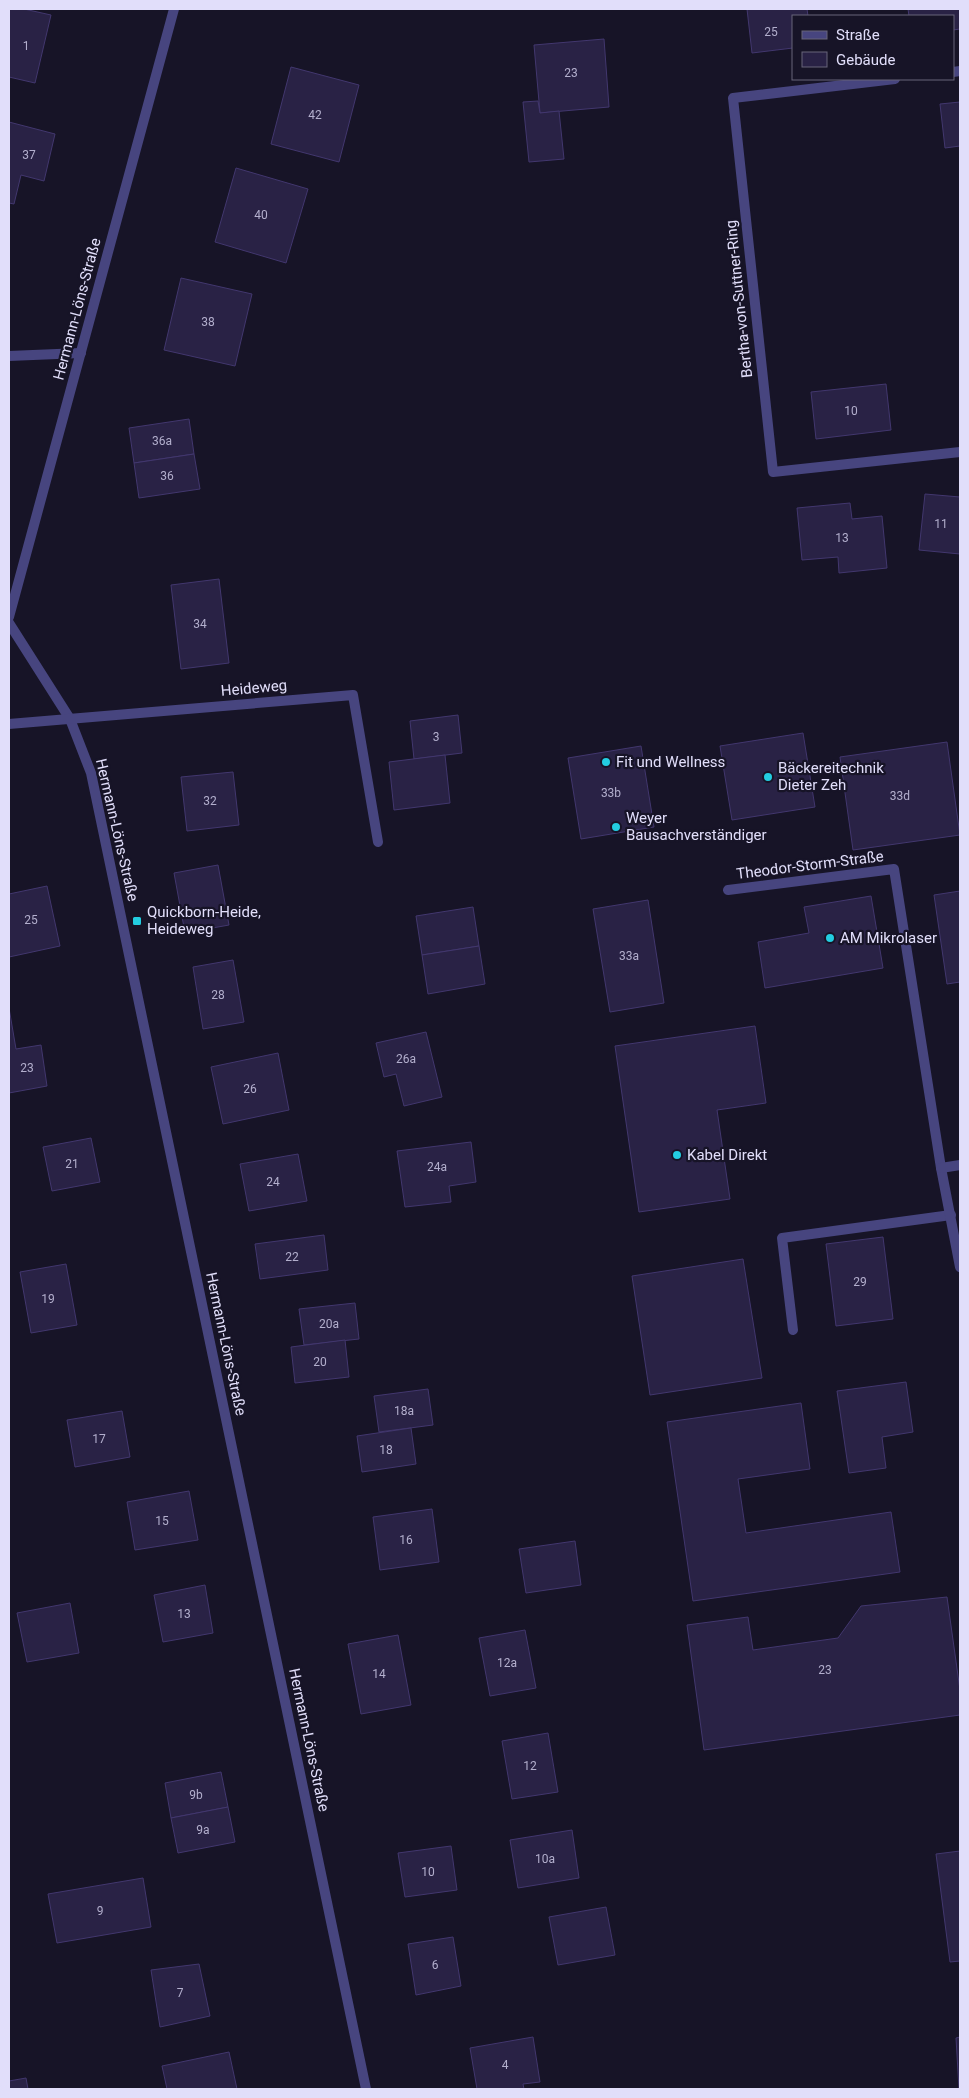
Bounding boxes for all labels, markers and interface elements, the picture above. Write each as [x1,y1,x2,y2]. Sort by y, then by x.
legend [792,15,954,80]
house number: 25 [764,25,778,39]
text: Straße [836,26,880,44]
house number: 1 [23,39,29,53]
text: Gebäude [836,51,895,69]
house number: 23 [564,66,578,80]
house number: 42 [308,108,322,122]
house number: 37 [22,148,36,162]
house number: 40 [254,208,268,222]
street label: Bertha-von-Suttner-Ring [722,219,756,379]
street label: Hermann-Löns-Straße [49,236,105,382]
house number: 38 [201,315,215,329]
house number: 10 [844,404,858,418]
house number: 36a [152,434,172,448]
house number: 36 [160,469,174,483]
house number: 11 [934,517,948,531]
house number: 13 [835,531,849,545]
house number: 34 [193,617,207,631]
street label: Heideweg [220,676,288,700]
house number: 3 [433,730,439,744]
place label: Fit und Wellness [616,753,725,771]
marker: Fit und Wellness [600,756,612,768]
street label: Hermann-Löns-Straße [92,757,142,903]
place label: Bäckereitechnik Dieter Zeh [778,759,884,794]
marker: Bäckereitechnik Dieter Zeh [762,771,774,783]
house number: 33b [601,786,621,800]
house number: 33d [890,789,910,803]
house number: 32 [203,794,217,808]
place label: Weyer Bausachverständiger [626,809,767,844]
marker: Weyer Bausachverständiger [610,821,622,833]
street label: Theodor-Storm-Straße [735,847,885,883]
place label: Quickborn-Heide, Heideweg [147,903,261,938]
house number: 25 [24,913,38,927]
marker: Quickborn-Heide, Heideweg [131,915,143,927]
place label: AM Mikrolaser [840,929,937,947]
marker: AM Mikrolaser [824,932,836,944]
house number: 33a [619,949,639,963]
house number: 28 [211,988,225,1002]
house number: 26a [396,1052,416,1066]
house number: 23 [20,1061,34,1075]
house number: 26 [243,1082,257,1096]
place label: Kabel Direkt [687,1146,767,1164]
marker: Kabel Direkt [671,1149,683,1161]
house number: 21 [65,1157,79,1171]
house number: 24a [427,1160,447,1174]
house number: 24 [266,1175,280,1189]
house number: 22 [285,1250,299,1264]
street label: Hermann-Löns-Straße [202,1271,250,1417]
house number: 29 [853,1275,867,1289]
house number: 19 [41,1292,55,1306]
house number: 20a [319,1317,339,1331]
house number: 20 [313,1355,327,1369]
house number: 18a [394,1404,414,1418]
house number: 17 [92,1432,106,1446]
house number: 18 [379,1443,393,1457]
house number: 15 [155,1514,169,1528]
house number: 16 [399,1533,413,1547]
house number: 13 [177,1607,191,1621]
house number: 12a [497,1656,517,1670]
house number: 23 [818,1663,832,1677]
street label: Hermann-Löns-Straße [285,1667,333,1813]
house number: 14 [372,1667,386,1681]
house number: 12 [523,1759,537,1773]
house number: 9b [189,1788,203,1802]
house number: 9a [196,1823,210,1837]
house number: 10a [535,1852,555,1866]
house number: 10 [421,1865,435,1879]
house number: 9 [97,1904,103,1918]
house number: 6 [432,1958,439,1972]
house number: 7 [177,1986,184,2000]
house number: 4 [502,2058,509,2072]

